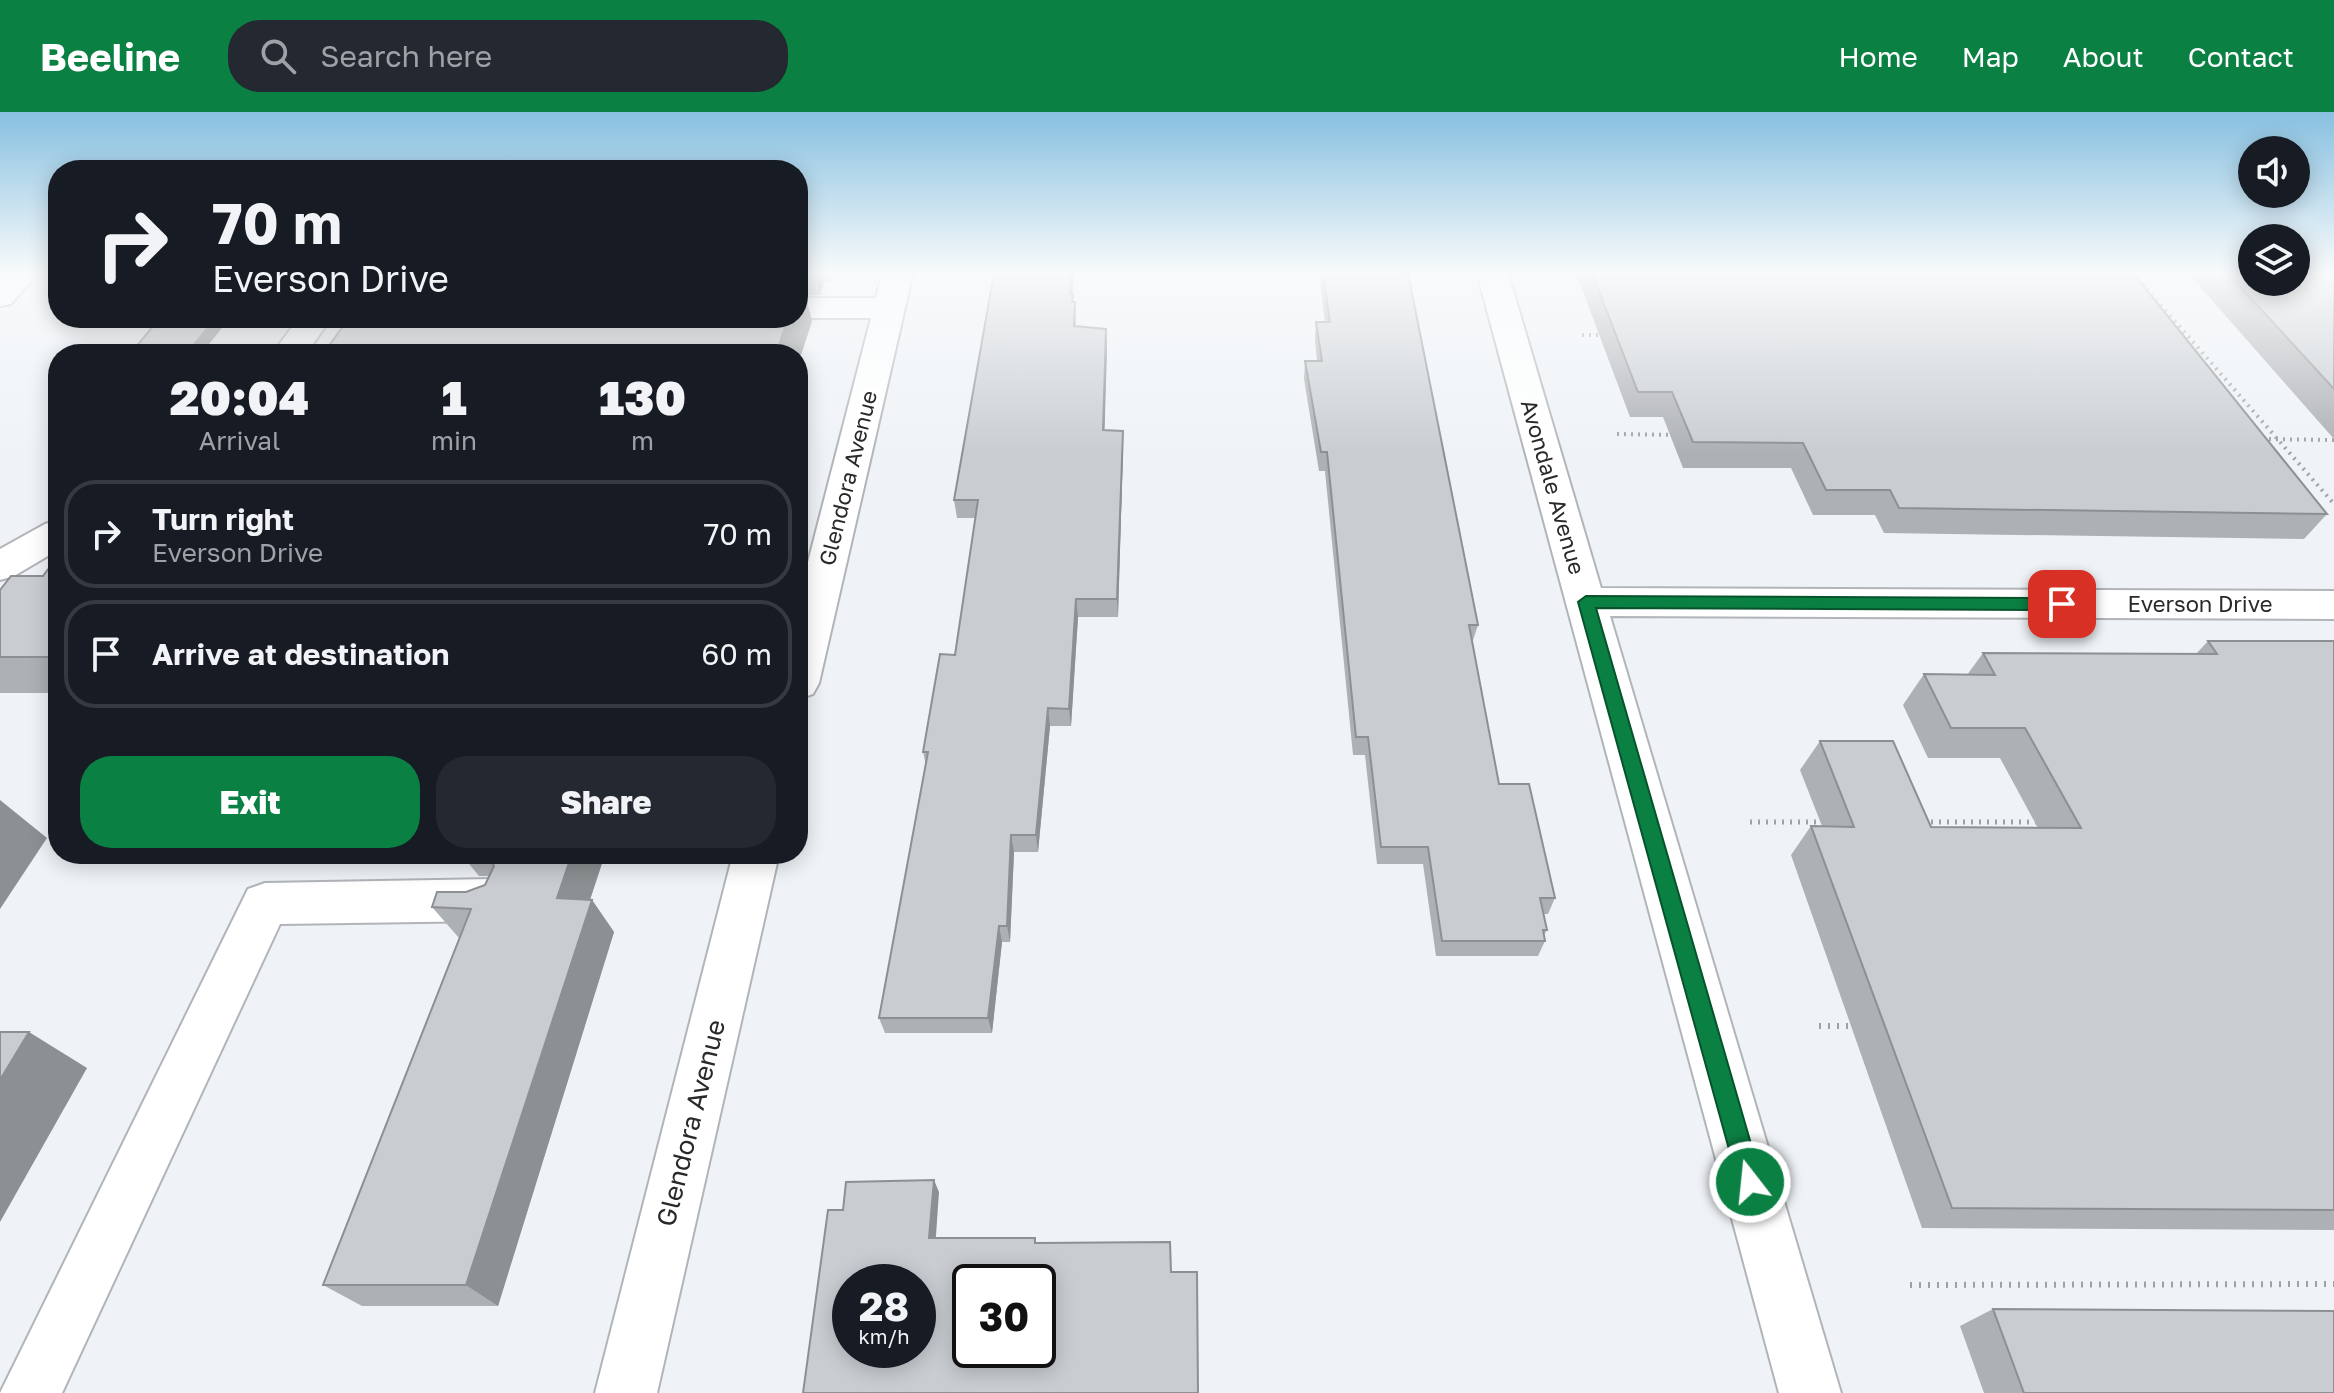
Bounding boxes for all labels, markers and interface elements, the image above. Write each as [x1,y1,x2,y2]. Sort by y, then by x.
search box [228,20,788,92]
text: Beeline [40,34,180,79]
icon: search [256,34,300,78]
text: Search here [320,38,492,74]
text: Home [1839,40,1918,73]
text: Map [1962,40,2019,73]
text: About [2063,40,2144,73]
text: Contact [2188,40,2294,73]
map controls [2238,136,2310,296]
button: sound [2238,136,2310,208]
text: 70 m [212,189,342,256]
icon: right [80,192,184,296]
button: layers [2238,224,2310,296]
text: Everson Drive [212,257,449,300]
text: 20:04 [170,368,309,426]
text: 1 [441,368,467,426]
text: 130 [599,368,686,426]
street label: Glendora Avenue [813,388,882,568]
street label: Avondale Avenue [1516,396,1591,577]
text: Arrival [199,425,280,456]
text: min [431,425,477,456]
text: m [631,425,654,456]
text: Turn right [152,501,294,537]
icon: right [84,512,128,556]
text: 70 m [703,516,772,552]
text: Everson Drive [152,537,323,568]
pin [2028,570,2096,638]
icon: arrive [2040,582,2084,626]
street label: Everson Drive [2128,590,2272,617]
icon: arrive [84,632,128,676]
text: Arrive at destination [152,636,449,672]
text: 60 m [701,636,772,672]
button: Exit [80,756,420,848]
button: Share [436,756,776,848]
street label: Glendora Avenue [650,1016,731,1229]
position arrow [1708,1140,1792,1224]
speed limit sign: 30 [952,1264,1056,1368]
text: 28 [859,1282,909,1330]
text: km/h [859,1324,909,1348]

